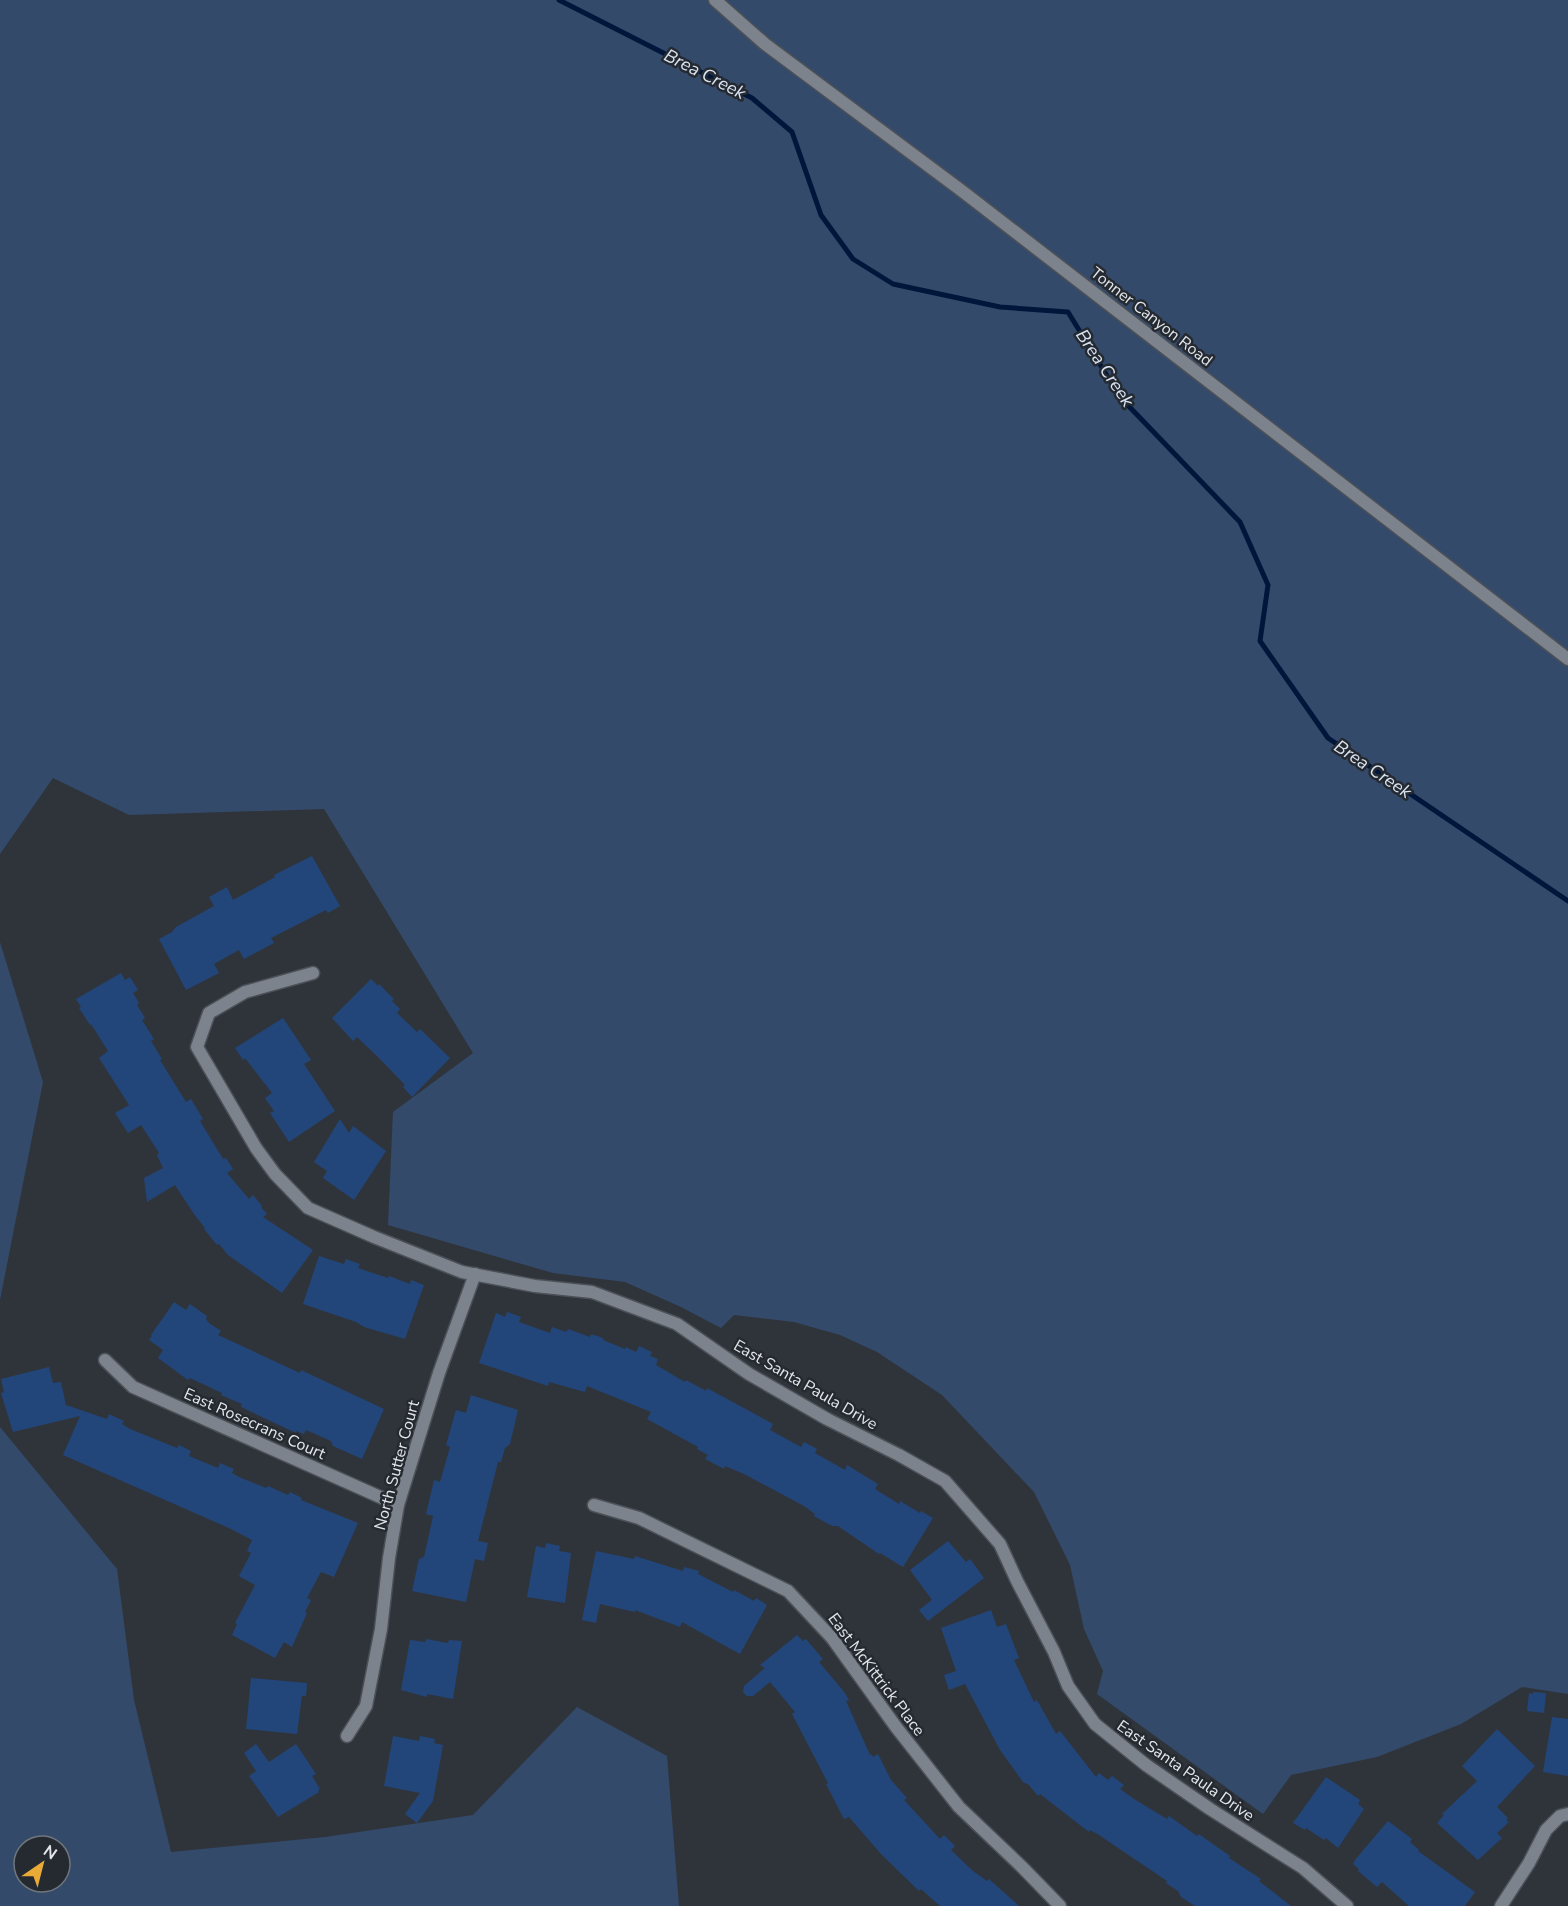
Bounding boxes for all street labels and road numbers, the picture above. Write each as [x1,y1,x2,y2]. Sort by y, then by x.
street label: Tonner Canyon Road [1086,262,1217,371]
street label: East Santa Paula Drive [729,1335,882,1435]
street label: East Rosecrans Court [180,1383,329,1465]
street label: North Sutter Court [369,1398,425,1533]
street label: East McKittrick Place [823,1609,930,1741]
street label: East Santa Paula Drive [1112,1715,1259,1827]

